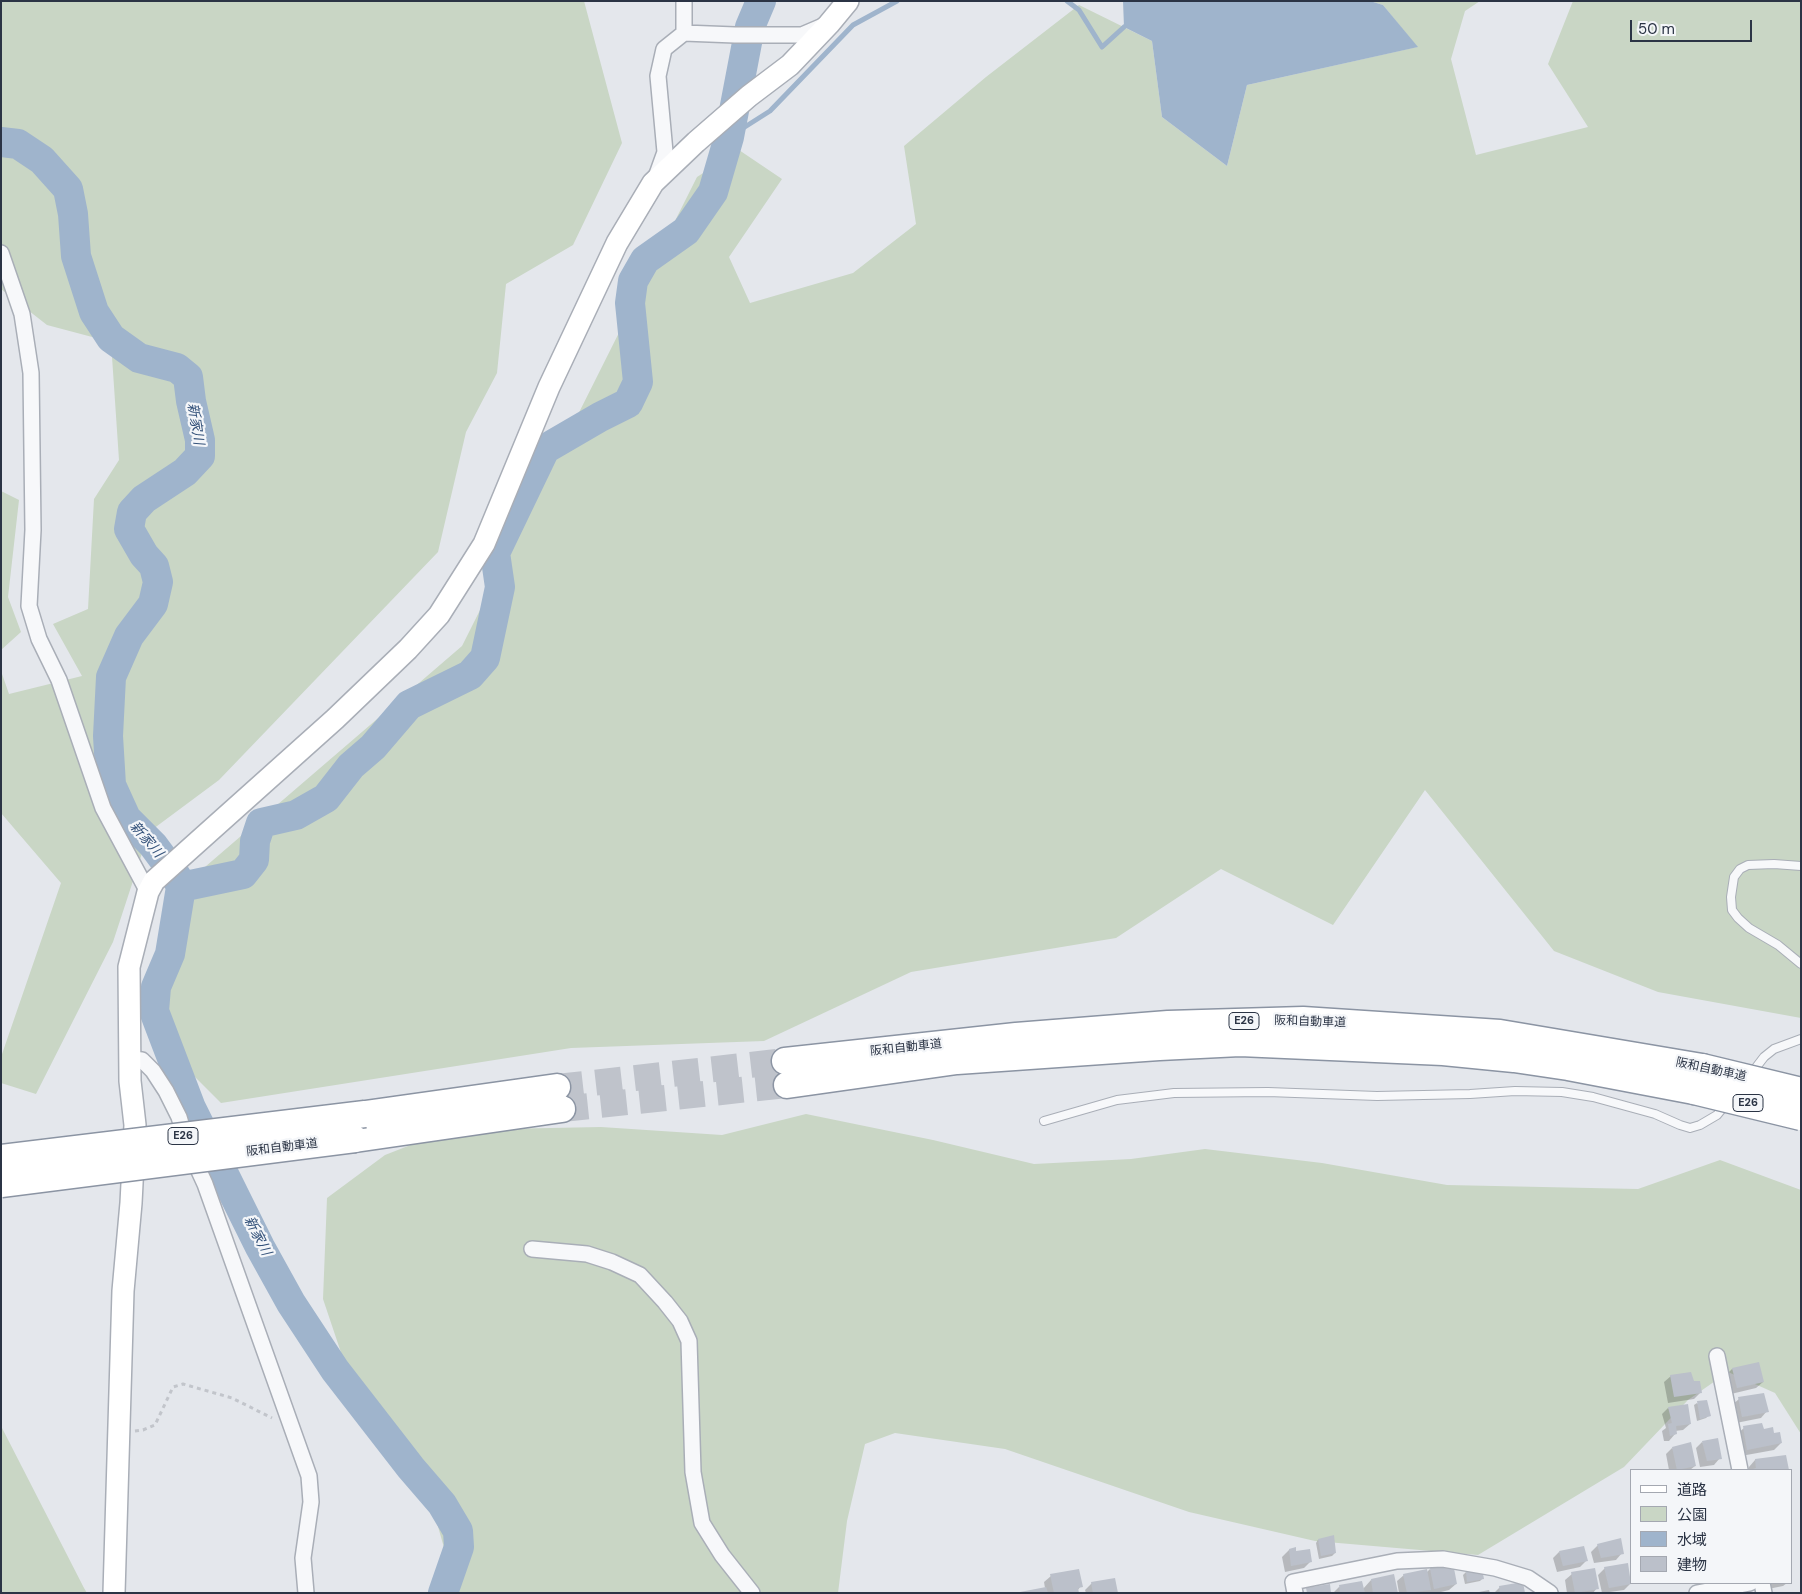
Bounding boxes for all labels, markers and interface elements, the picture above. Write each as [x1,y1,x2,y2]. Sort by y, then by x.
scale bar [1632,10,1754,42]
text: 50 m [1638,19,1675,39]
water label: 新家川 [183,402,207,446]
water label: 新家川 [126,819,166,861]
road number: E26 [1229,1012,1259,1030]
street label: 阪和自動車道 [1274,1014,1346,1030]
street label: 阪和自動車道 [869,1037,943,1059]
street label: 阪和自動車道 [1674,1055,1748,1085]
road number: E26 [1733,1094,1763,1112]
road number: E26 [168,1128,198,1144]
street label: 阪和自動車道 [245,1136,319,1160]
water label: 新家川 [240,1213,274,1259]
legend [1630,1469,1792,1584]
text: 道路 [1677,1480,1707,1500]
text: 公園 [1677,1505,1707,1525]
text: 水域 [1677,1530,1707,1550]
text: 建物 [1677,1555,1707,1575]

